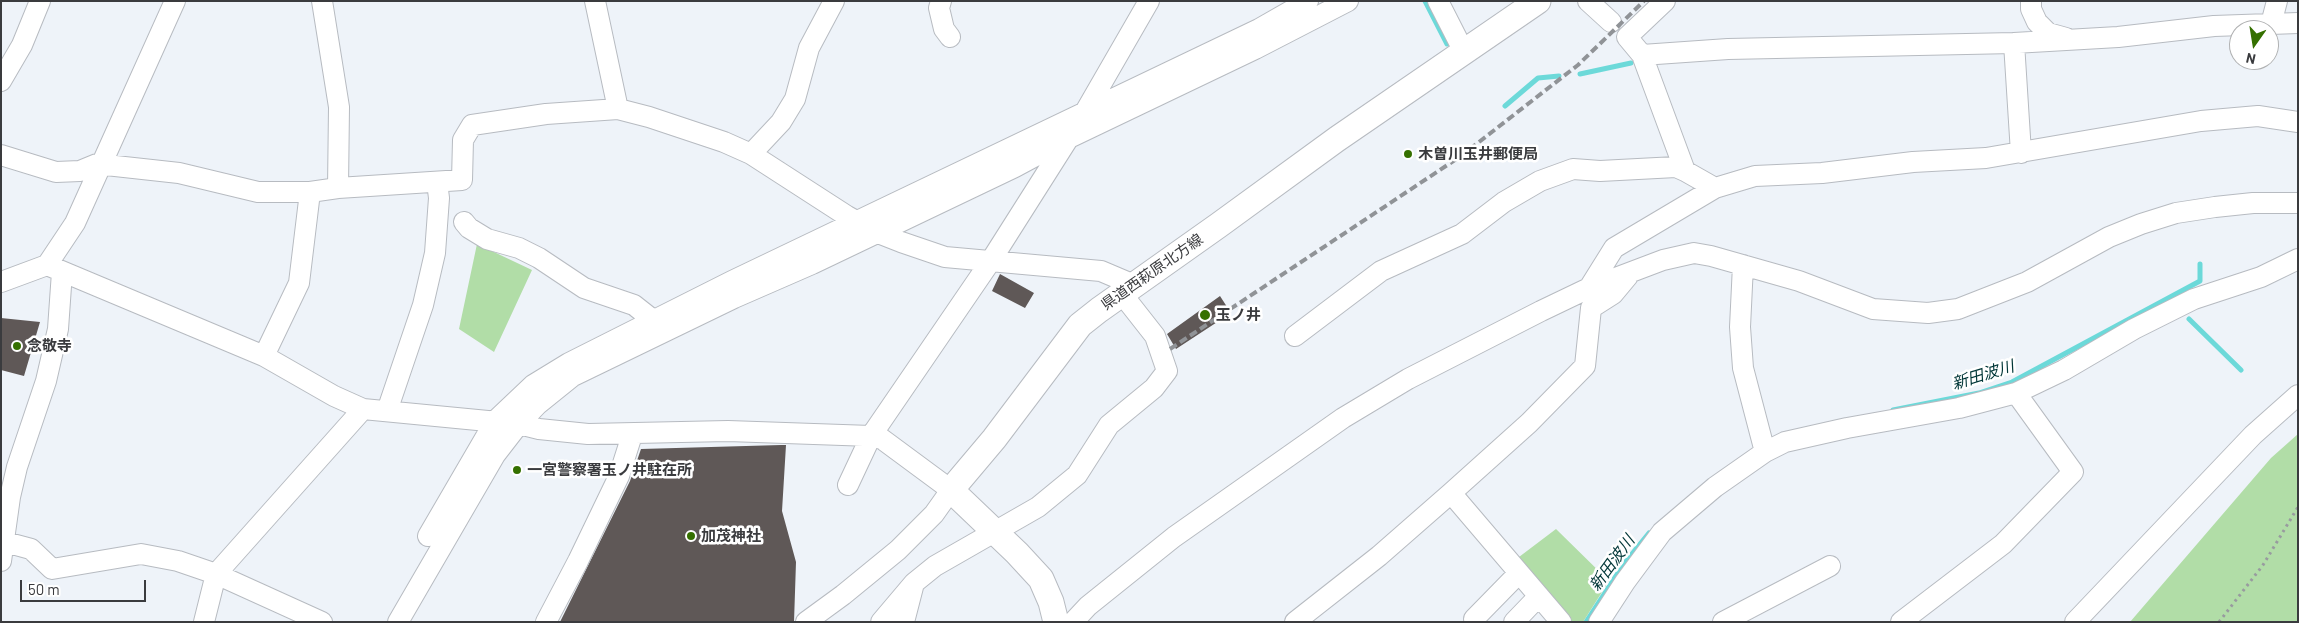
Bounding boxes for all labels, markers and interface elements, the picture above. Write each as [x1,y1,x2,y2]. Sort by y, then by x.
north arrow [2229,20,2279,70]
text: N [2244,50,2257,68]
place label: 木曽川玉井郵便局 [1418,145,1538,163]
marker: 木曽川玉井郵便局 [1402,148,1414,160]
street label: 県道西萩原北方線 [1098,230,1206,314]
place label: 玉ノ井 [1216,306,1261,324]
marker: 玉ノ井 [1198,308,1212,322]
place label: 念敬寺 [27,337,72,355]
marker: 念敬寺 [11,340,23,352]
water label: 新田波川 [1950,356,2016,394]
place label: 一宮警察署玉ノ井駐在所 [527,461,692,479]
marker: 一宮警察署玉ノ井駐在所 [511,464,523,476]
place label: 加茂神社 [701,527,761,545]
marker: 加茂神社 [685,530,697,542]
water label: 新田波川 [1585,531,1639,595]
scale bar [22,570,149,602]
text: 50 m [28,580,60,598]

